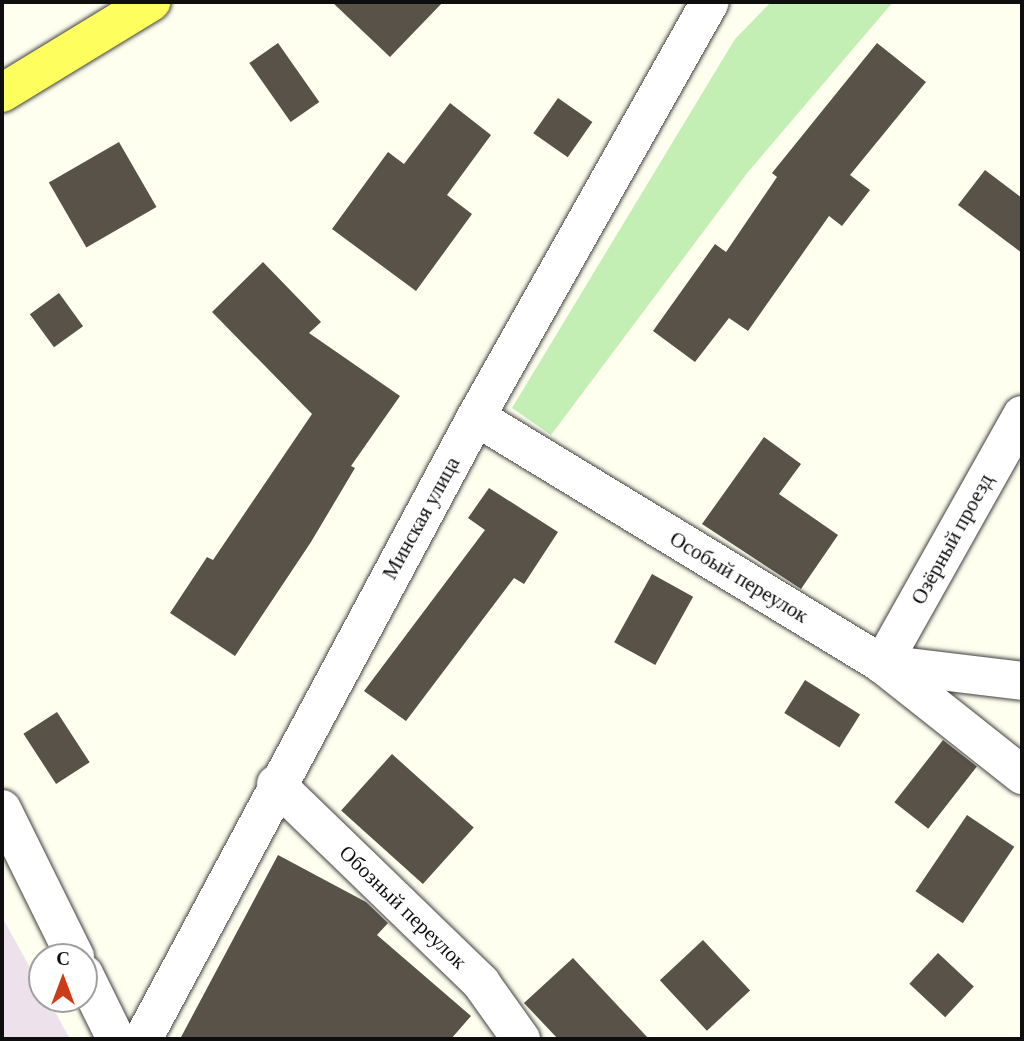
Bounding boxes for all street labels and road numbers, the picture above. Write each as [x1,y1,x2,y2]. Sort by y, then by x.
street label: Минская улица [377,452,465,584]
street label: Озёрный проезд [906,469,998,609]
street label: Особый переулок [665,526,813,628]
street label: Обозный переулок [334,840,472,974]

